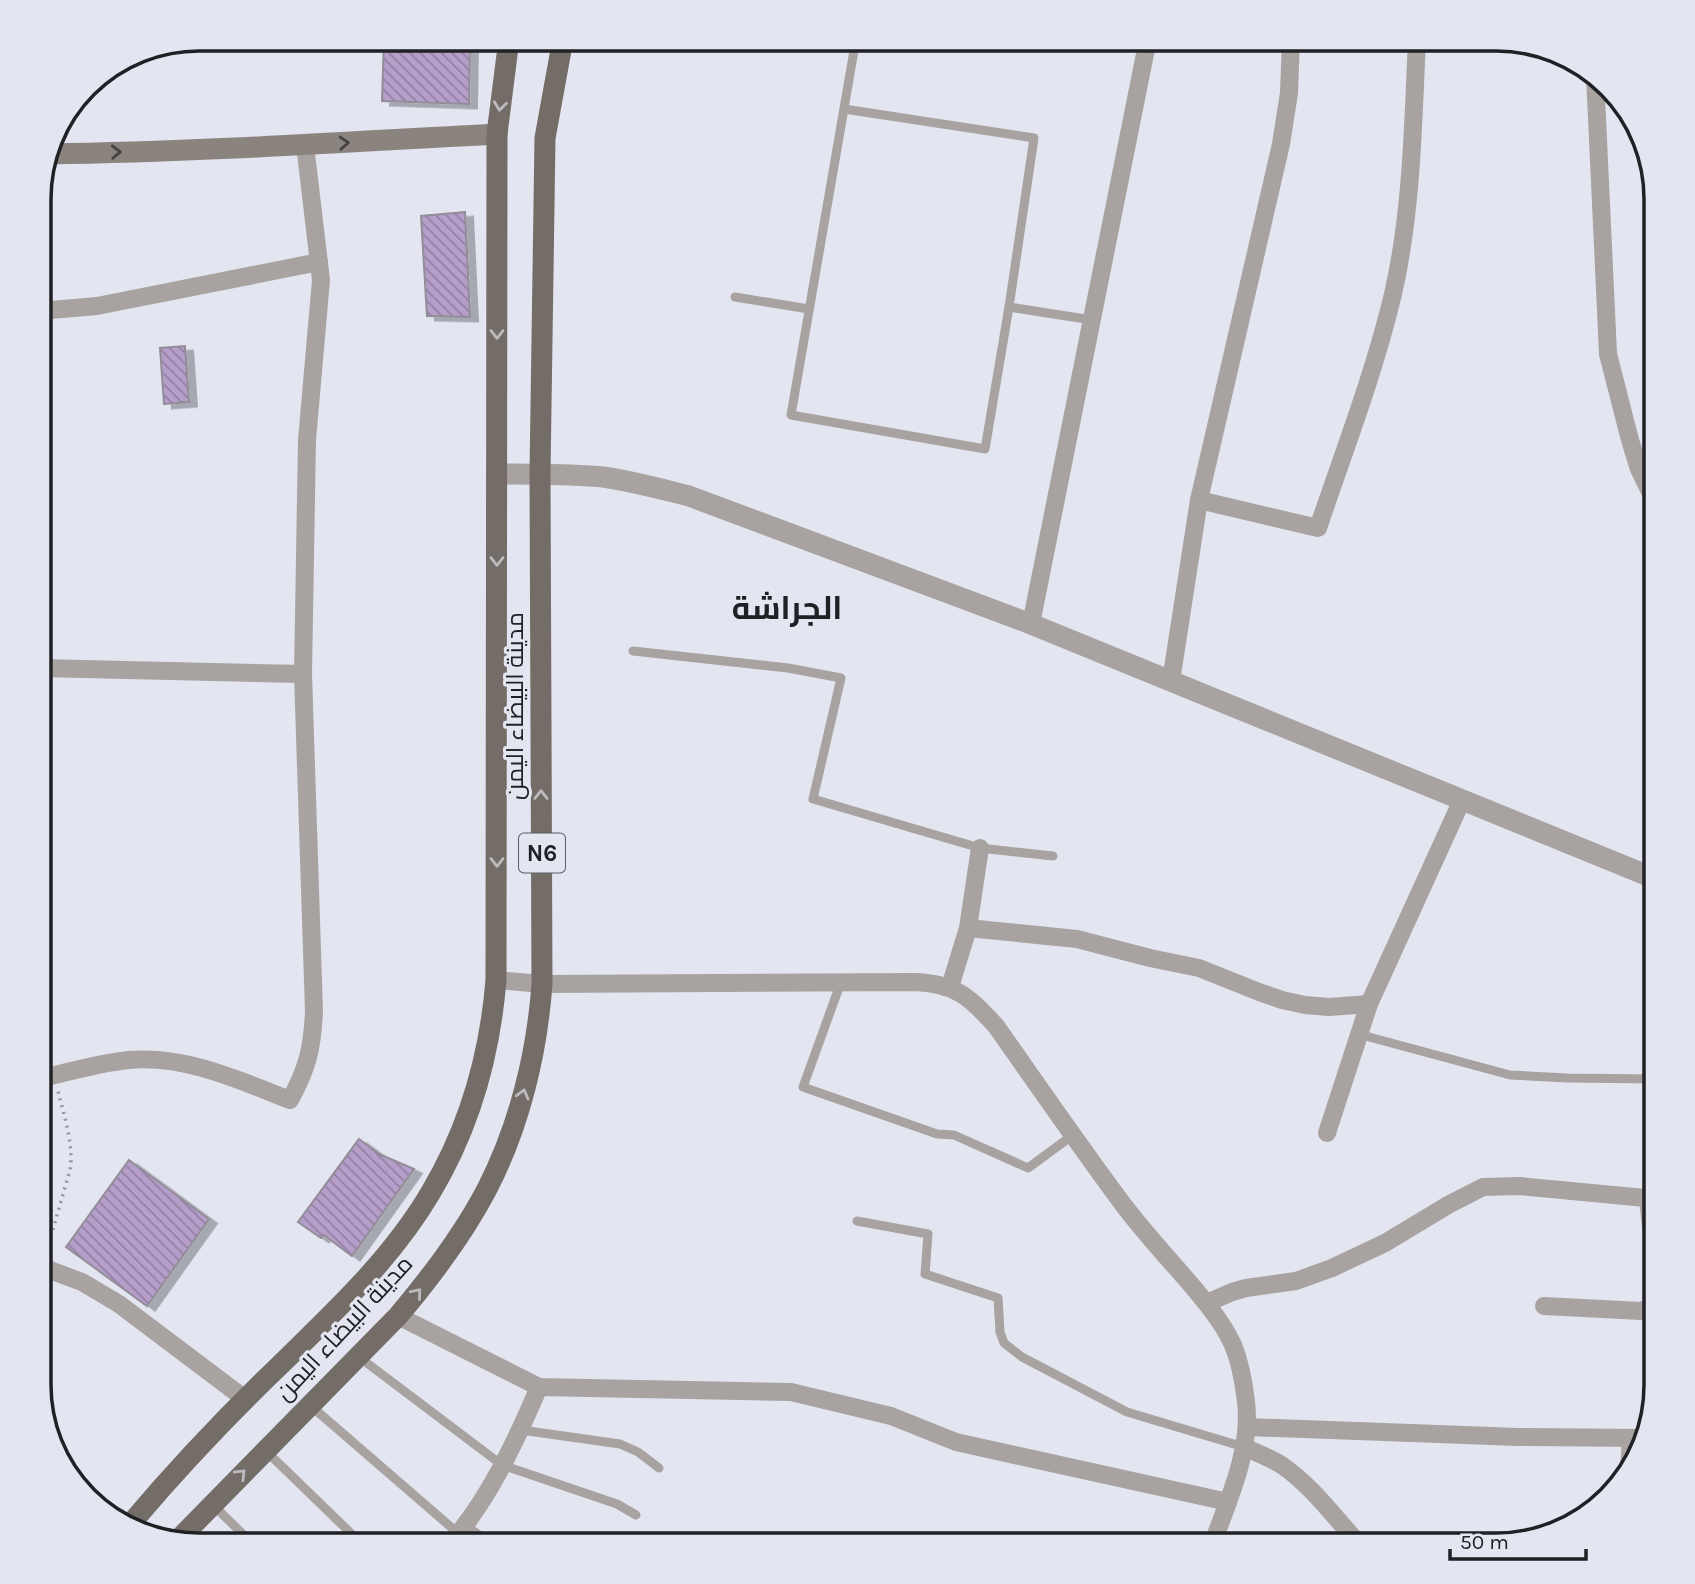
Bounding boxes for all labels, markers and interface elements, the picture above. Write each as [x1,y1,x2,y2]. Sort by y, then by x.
one-way arrow [493,100,508,112]
one-way arrow [338,135,349,150]
one-way arrow [111,145,122,160]
one-way arrow [489,329,505,339]
one-way arrow [489,556,505,567]
district label: الجراشة [732,590,842,627]
street label: مدينة البيضاء اليمن [501,612,529,800]
one-way arrow [533,789,549,800]
road number: N6 [519,834,565,873]
one-way arrow [489,857,504,868]
one-way arrow [515,1088,529,1100]
street label: مدينة البيضاء اليمن [270,1250,418,1406]
one-way arrow [408,1289,421,1301]
one-way arrow [233,1469,246,1482]
scale bar [1450,1518,1586,1562]
text: 50 m [1460,1530,1509,1554]

